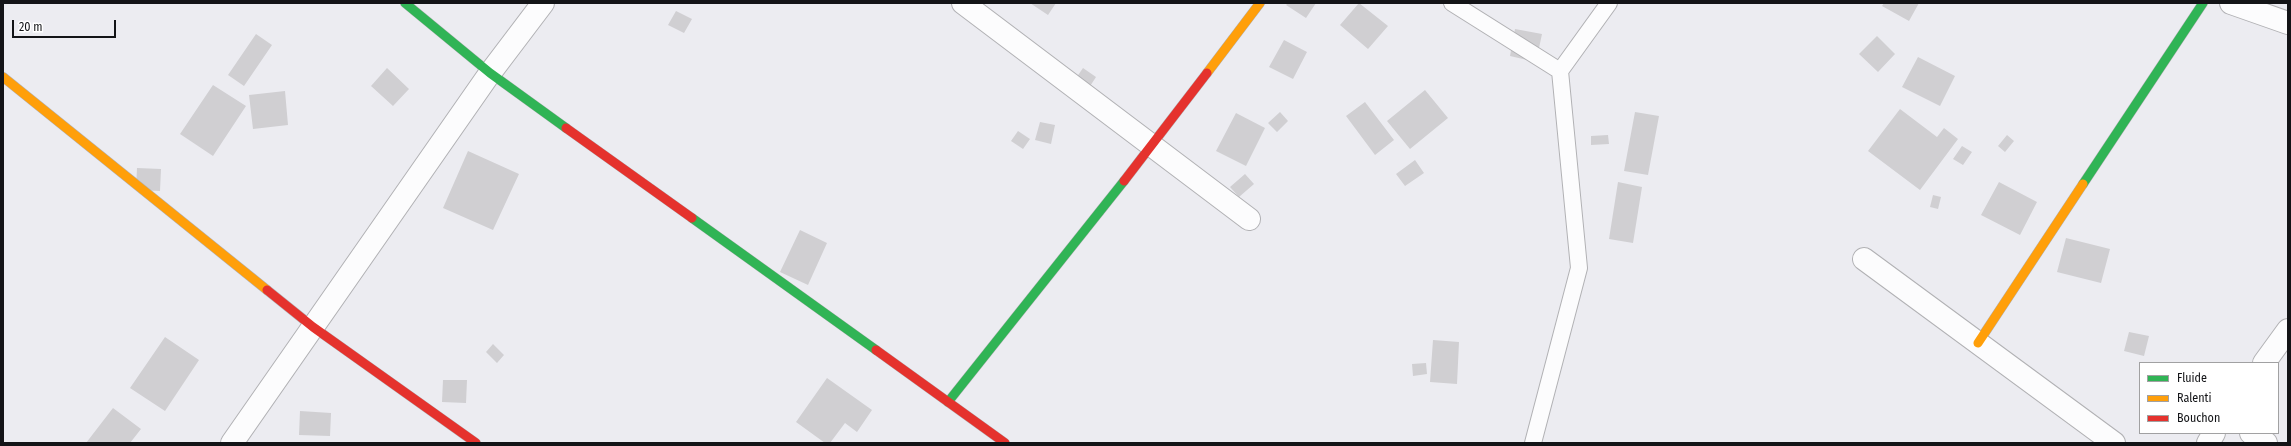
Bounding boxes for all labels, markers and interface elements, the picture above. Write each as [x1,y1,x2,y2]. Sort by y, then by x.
scale bar [14,12,118,38]
text: 20 m [19,20,43,34]
legend [2139,362,2279,434]
text: Fluide [2177,371,2207,385]
text: Ralenti [2177,391,2212,405]
text: Bouchon [2177,411,2220,425]

